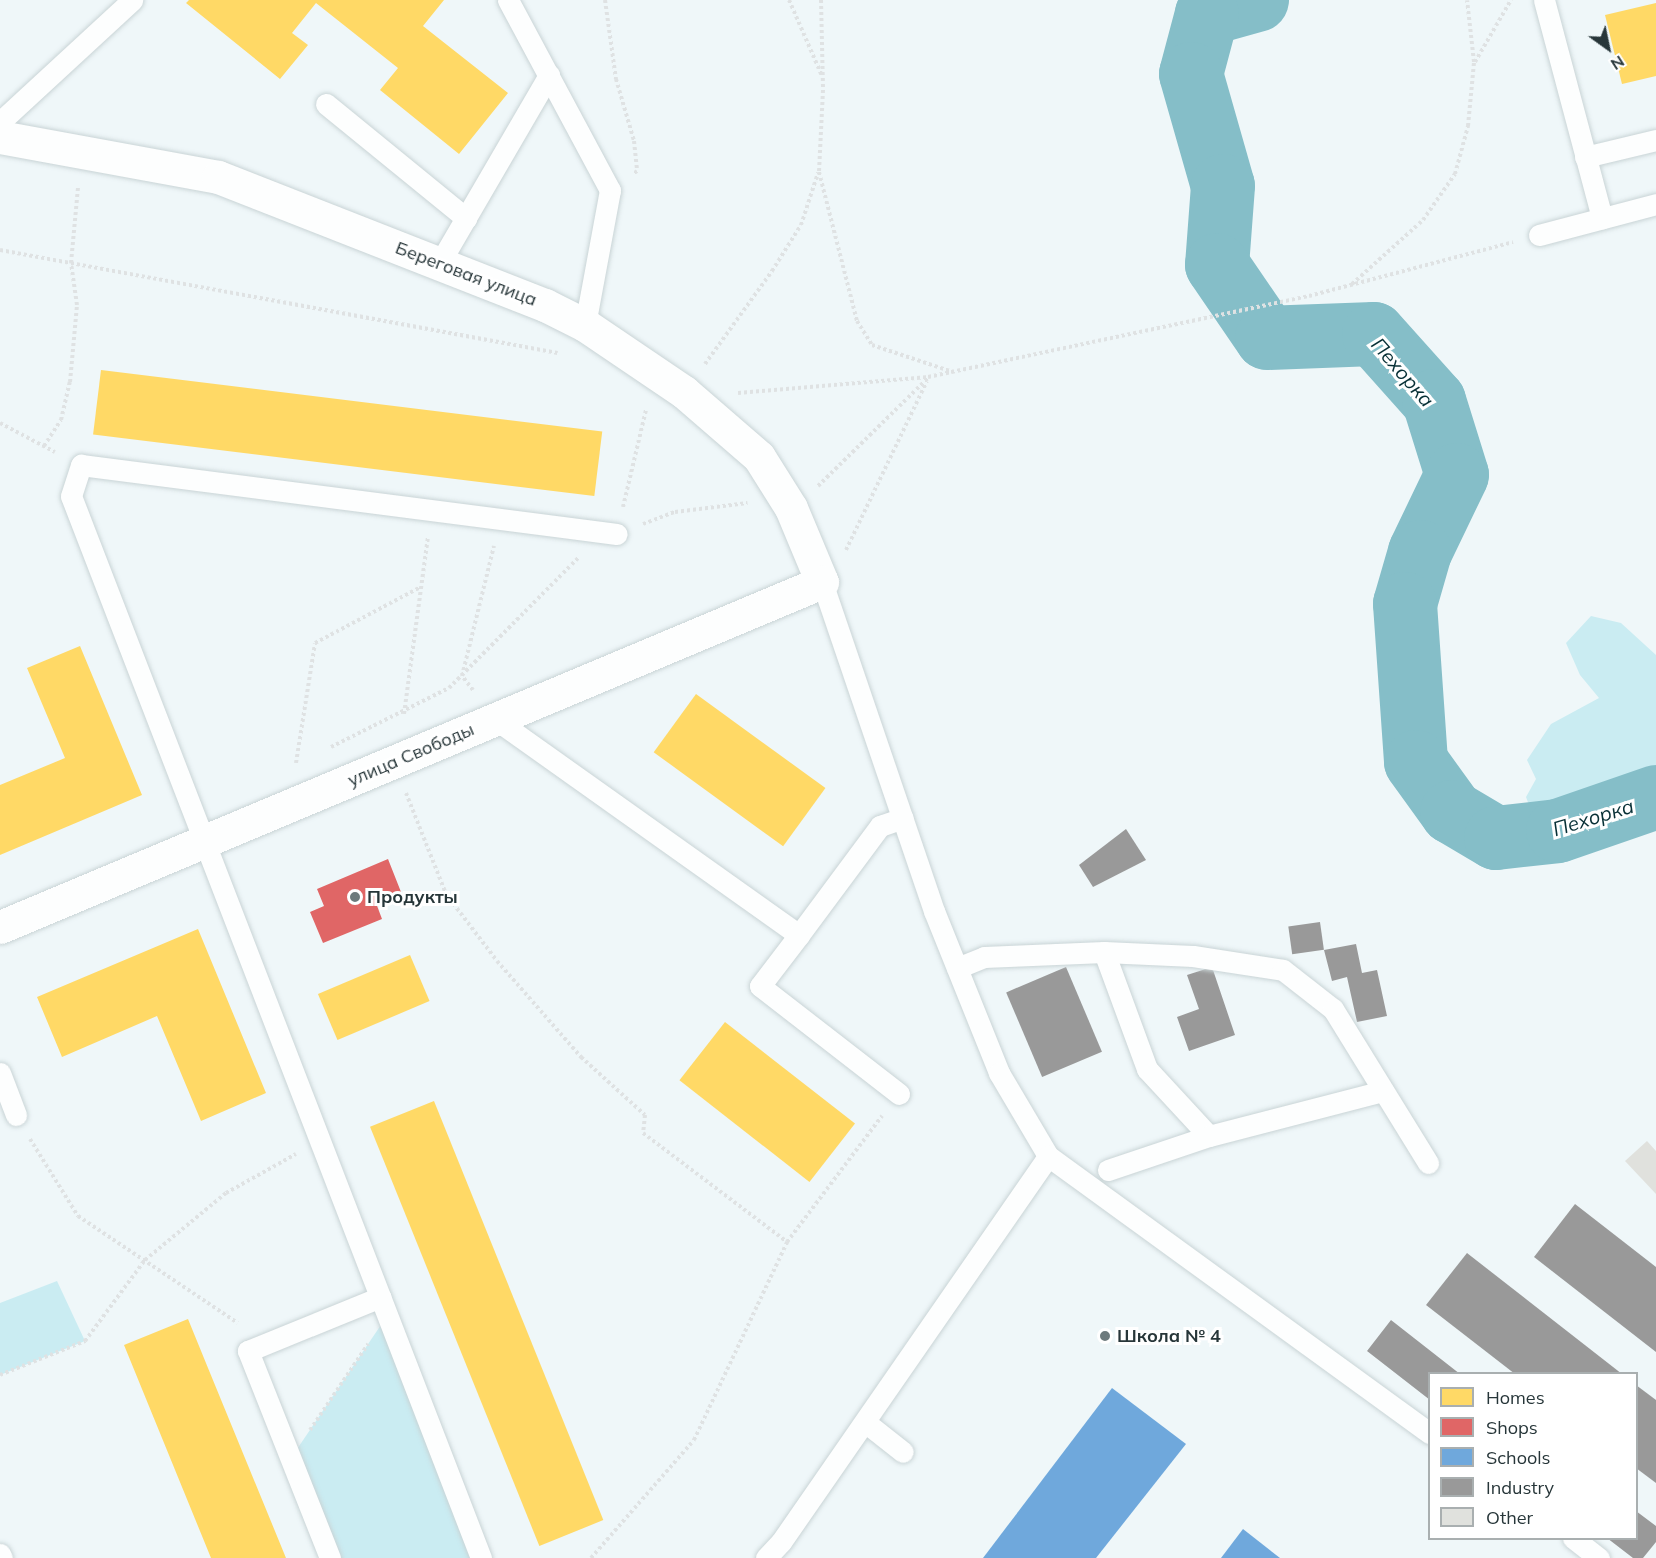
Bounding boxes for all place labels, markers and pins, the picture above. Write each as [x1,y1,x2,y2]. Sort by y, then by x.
place label: Продукты [367,886,458,908]
marker: Продукты [348,890,362,904]
place label: Школа № 4 [1117,1325,1221,1347]
marker: Школа № 4 [1098,1329,1112,1343]

